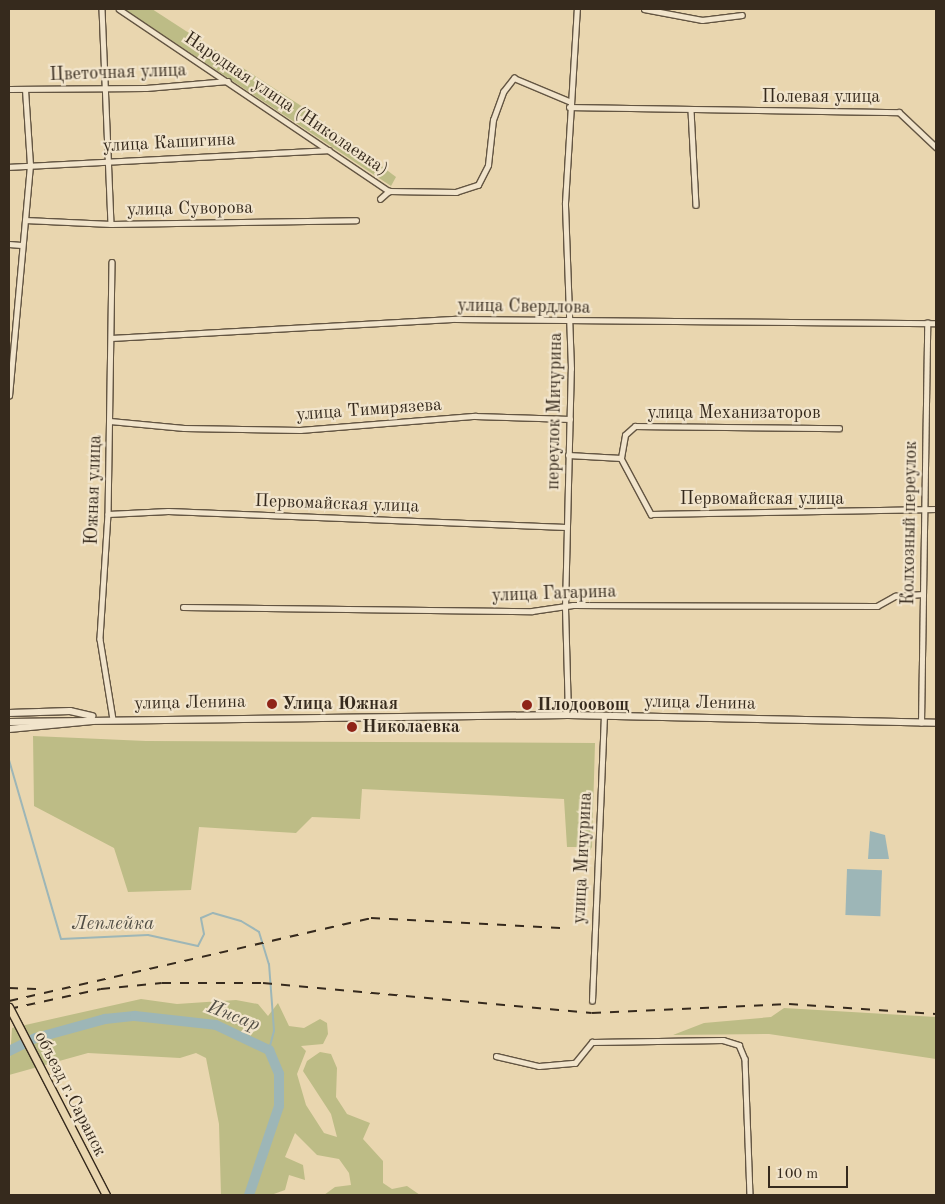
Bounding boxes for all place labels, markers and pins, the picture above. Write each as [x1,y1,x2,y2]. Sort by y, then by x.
place label: Улица Южная [282,693,398,715]
place label: Плодоовощ [537,694,630,716]
marker: Улица Южная [266,698,278,710]
marker: Плодоовощ [521,699,533,711]
place label: Николаевка [362,716,460,738]
marker: Николаевка [346,721,358,733]

